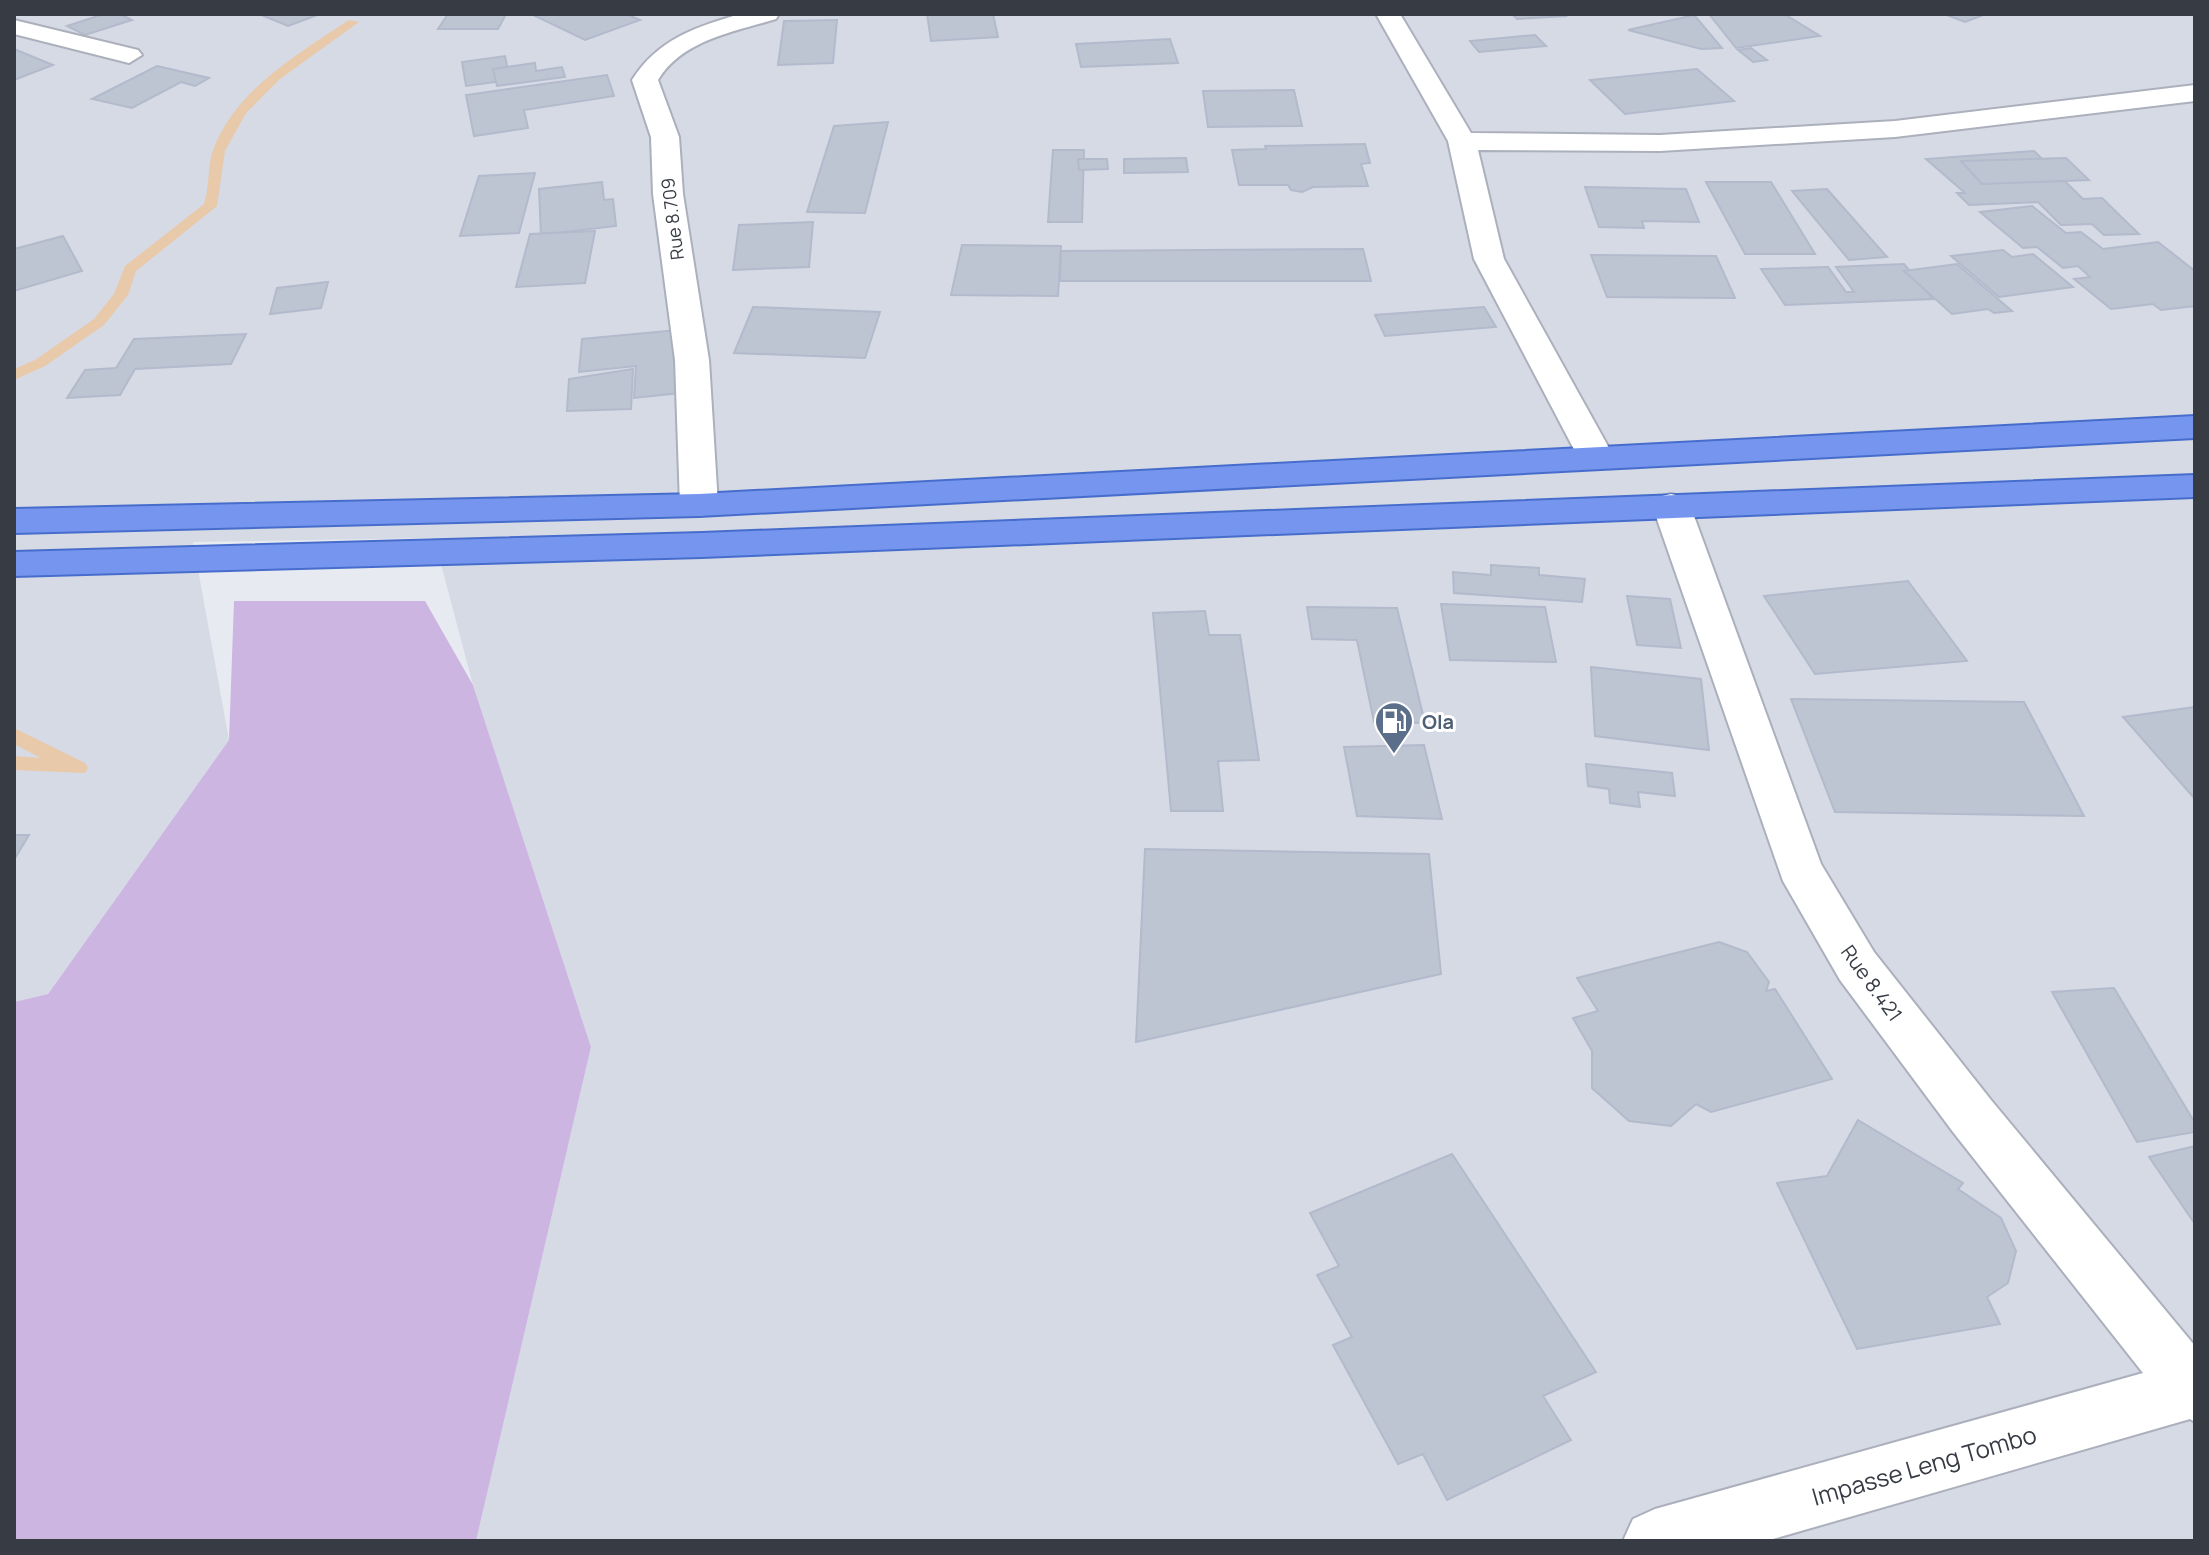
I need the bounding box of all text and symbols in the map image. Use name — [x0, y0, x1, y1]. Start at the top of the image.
street label: Rue 8.709 — [655, 177, 689, 261]
fuel station icon: Ola — [1373, 700, 1415, 755]
place label: Ola — [1422, 708, 1454, 735]
street label: Rue 8.421 — [1835, 940, 1909, 1026]
street label: Impasse Leng Tombo — [1808, 1417, 2040, 1513]

